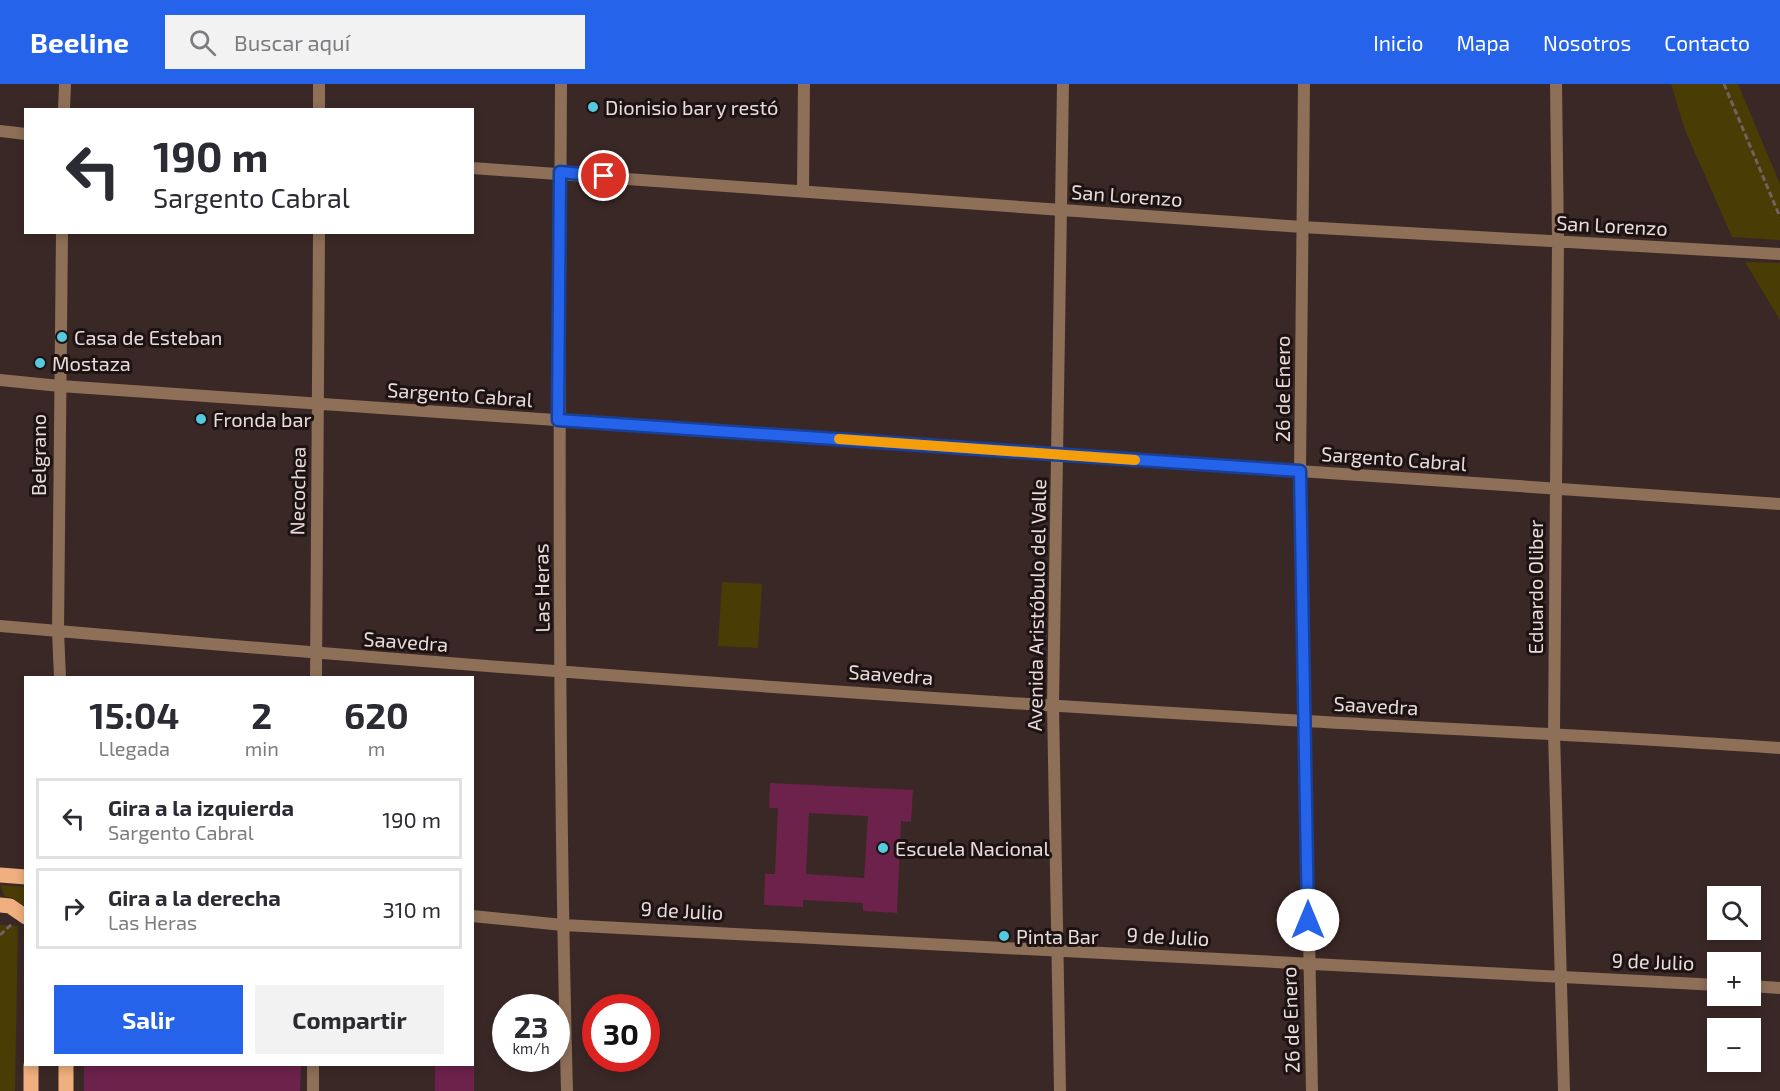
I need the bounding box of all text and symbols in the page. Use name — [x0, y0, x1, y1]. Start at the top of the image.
search box — [165, 15, 585, 69]
text: Beeline — [30, 25, 129, 59]
icon: search — [186, 26, 219, 59]
text: Buscar aquí — [234, 29, 350, 55]
text: Inicio — [1373, 30, 1423, 55]
text: Mapa — [1456, 30, 1510, 55]
text: Nosotros — [1543, 30, 1631, 55]
text: Contacto — [1664, 30, 1750, 55]
place label: Dionisio bar y restó — [605, 95, 778, 119]
marker: Dionisio bar y restó — [586, 100, 600, 114]
text: 190 m — [153, 130, 269, 180]
icon: left — [54, 132, 132, 210]
pin — [578, 150, 629, 201]
icon: arrive — [587, 159, 620, 192]
street label: San Lorenzo — [1071, 179, 1183, 211]
text: Sargento Cabral — [153, 181, 350, 213]
street label: San Lorenzo — [1556, 210, 1668, 240]
place label: Casa de Esteban — [74, 325, 222, 349]
marker: Casa de Esteban — [55, 330, 69, 344]
street label: 26 de Enero — [1270, 336, 1294, 442]
place label: Mostaza — [52, 351, 131, 375]
marker: Mostaza — [33, 356, 47, 370]
street label: Sargento Cabral — [386, 377, 534, 411]
place label: Fronda bar — [213, 407, 311, 431]
marker: Fronda bar — [194, 412, 208, 426]
street label: Belgrano — [26, 414, 50, 496]
street label: Sargento Cabral — [1320, 441, 1468, 475]
street label: Necochea — [284, 446, 310, 536]
street label: Avenida Aristóbulo del Valle — [1022, 479, 1050, 731]
street label: Eduardo Oliber — [1523, 520, 1547, 654]
street label: Las Heras — [528, 543, 554, 633]
street label: Saavedra — [363, 626, 449, 656]
street label: Saavedra — [848, 659, 934, 689]
street label: Saavedra — [1333, 691, 1419, 719]
text: 15:04 — [89, 693, 180, 736]
text: 2 — [251, 693, 272, 736]
text: 620 — [344, 693, 409, 736]
text: Llegada — [99, 736, 170, 760]
text: min — [245, 736, 279, 760]
text: m — [368, 736, 385, 760]
text: Gira a la izquierda — [108, 794, 294, 820]
icon: left — [57, 802, 90, 835]
text: 190 m — [382, 806, 441, 832]
text: Sargento Cabral — [108, 820, 254, 844]
place label: Escuela Nacional — [895, 836, 1049, 860]
marker: Escuela Nacional — [876, 841, 890, 855]
text: Gira a la derecha — [108, 884, 281, 910]
map controls — [1707, 886, 1761, 1072]
button: search — [1707, 886, 1761, 940]
position arrow — [1276, 888, 1340, 952]
icon: right — [57, 892, 90, 925]
text: 310 m — [383, 896, 441, 922]
street label: 9 de Julio — [640, 896, 724, 924]
text: Las Heras — [108, 910, 197, 934]
street label: 9 de Julio — [1126, 922, 1210, 950]
place label: Pinta Bar — [1016, 924, 1099, 948]
marker: Pinta Bar — [997, 929, 1011, 943]
street label: 9 de Julio — [1611, 948, 1695, 974]
button: + — [1707, 952, 1761, 1006]
street label: 26 de Enero — [1276, 966, 1304, 1074]
button: Salir — [54, 985, 243, 1054]
button: Compartir — [255, 985, 444, 1054]
speed limit sign: 30 — [582, 994, 660, 1072]
text: 23 — [514, 1008, 548, 1044]
button: − — [1707, 1018, 1761, 1072]
text: km/h — [512, 1039, 550, 1057]

